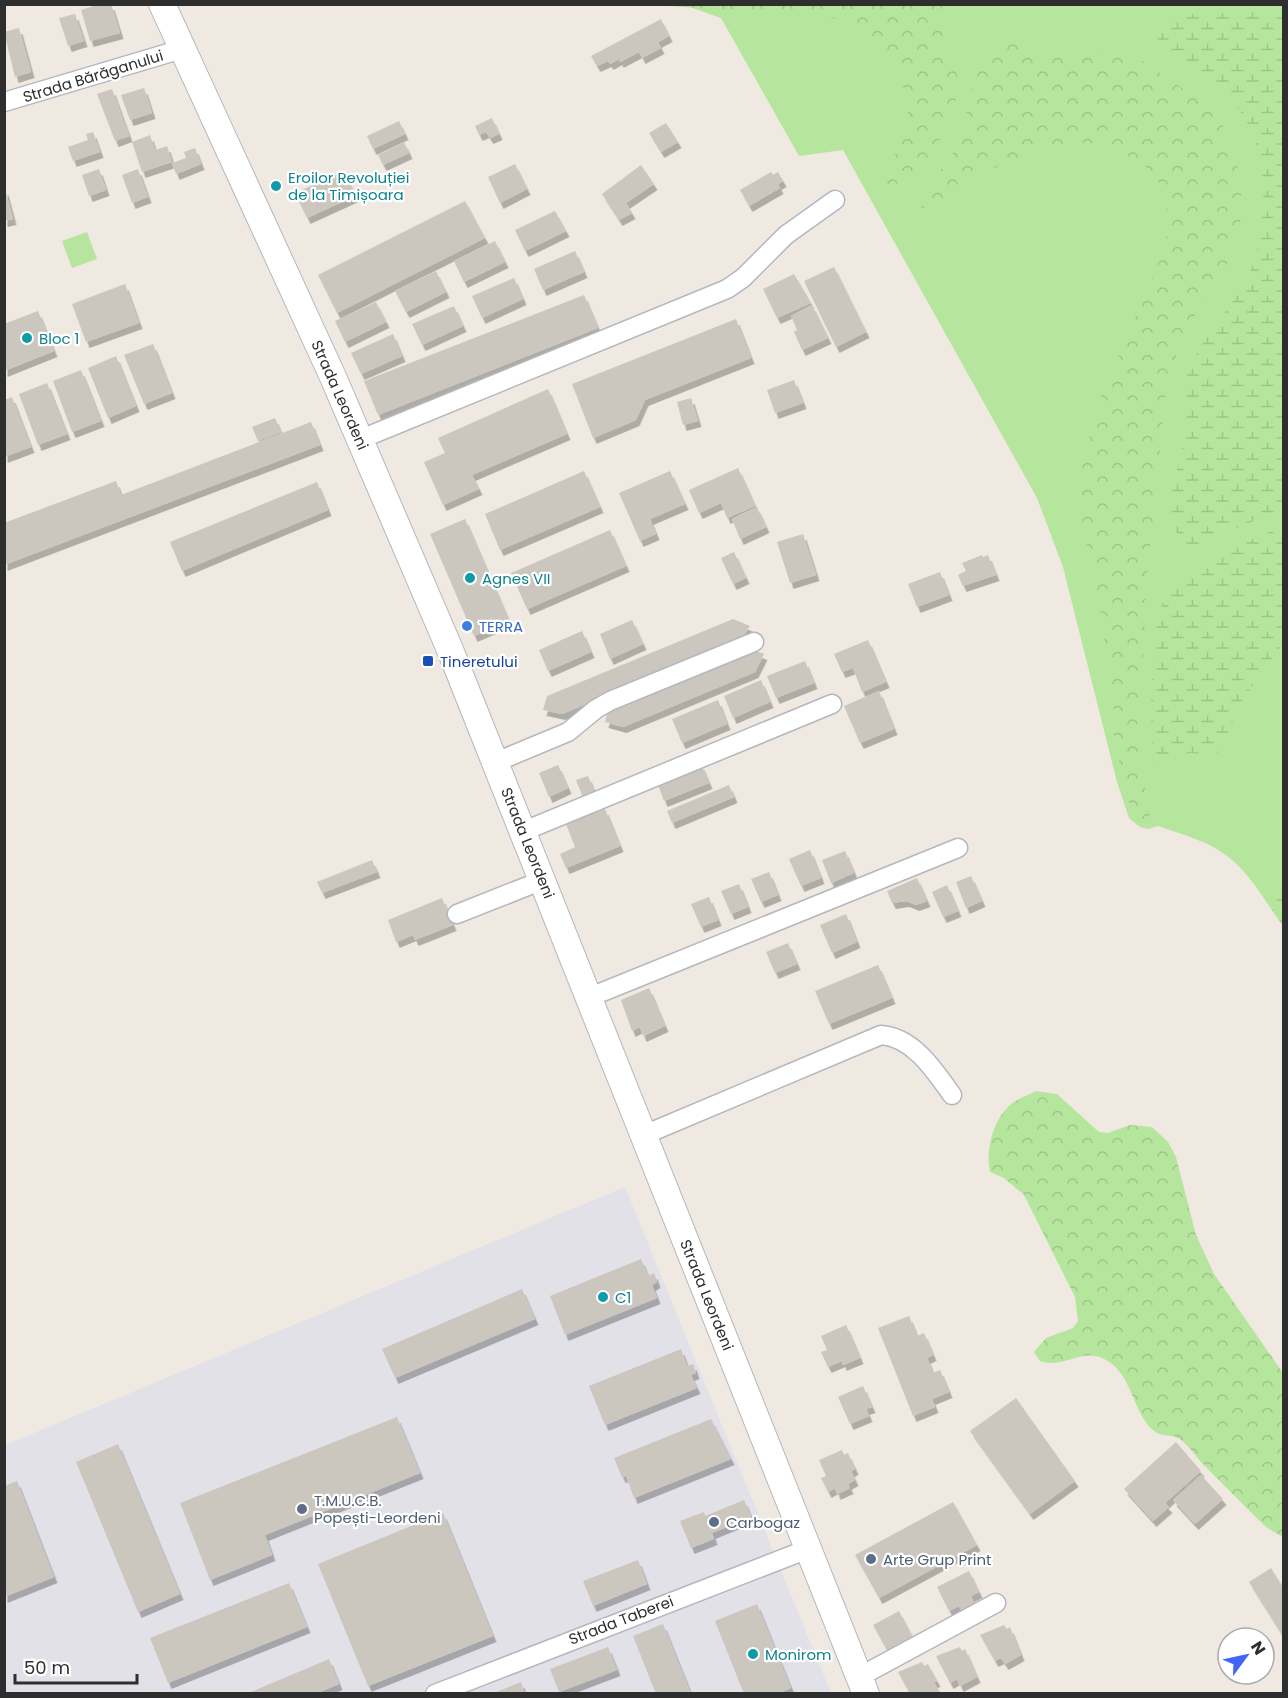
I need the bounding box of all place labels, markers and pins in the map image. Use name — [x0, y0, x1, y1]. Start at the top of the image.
place label: Eroilor Revoluției de la Timișoara — [288, 167, 409, 205]
marker: Eroilor Revoluției de la Timișoara — [269, 179, 283, 193]
place label: Bloc 1 — [39, 328, 79, 349]
marker: Bloc 1 — [20, 331, 34, 345]
place label: Agnes VII — [482, 568, 551, 589]
marker: Agnes VII — [463, 571, 477, 585]
place label: TERRA — [479, 616, 523, 637]
marker: TERRA — [460, 619, 474, 633]
place label: Tineretului — [440, 651, 518, 672]
marker: Tineretului — [421, 654, 435, 668]
place label: C1 — [615, 1287, 631, 1308]
marker: C1 — [596, 1290, 610, 1304]
place label: T.M.U.C.B. Popești-Leordeni — [314, 1490, 441, 1528]
marker: T.M.U.C.B. Popești-Leordeni — [295, 1502, 309, 1516]
place label: Carbogaz — [726, 1512, 800, 1533]
marker: Carbogaz — [707, 1515, 721, 1529]
place label: Arte Grup Print — [883, 1549, 992, 1570]
marker: Arte Grup Print — [864, 1552, 878, 1566]
place label: Monirom — [765, 1644, 831, 1665]
marker: Monirom — [746, 1647, 760, 1661]

